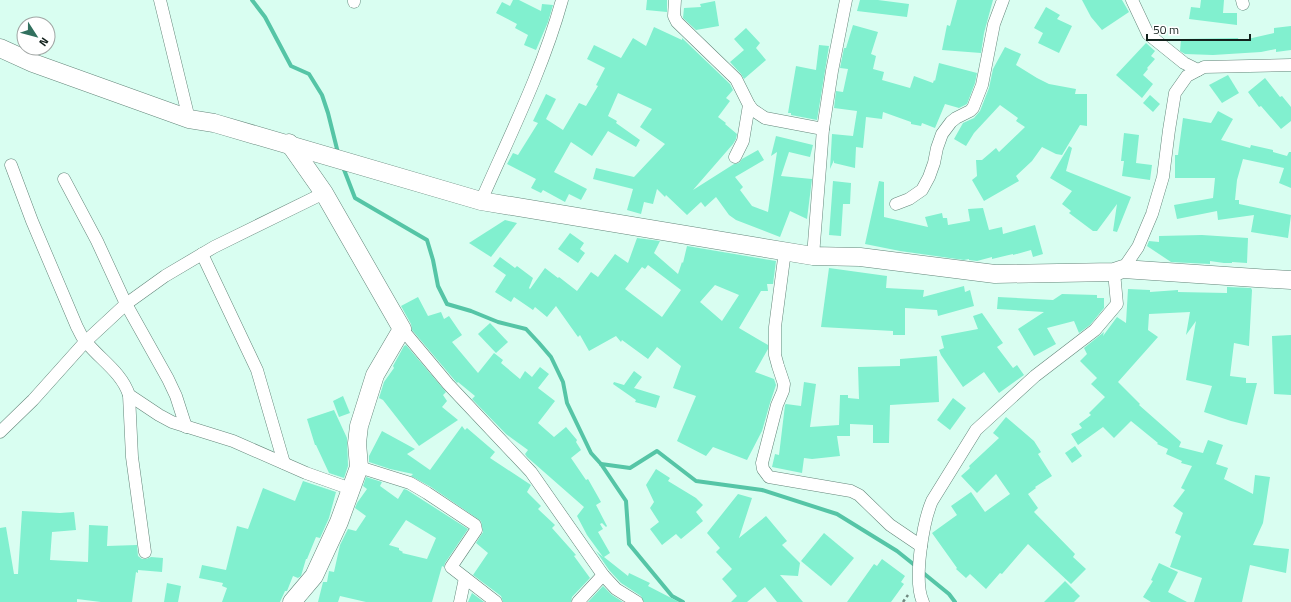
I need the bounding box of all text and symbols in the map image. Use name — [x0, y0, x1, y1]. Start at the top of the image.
north arrow — [16, 16, 56, 56]
scale bar — [1147, 16, 1250, 42]
text: 50 m — [1153, 20, 1179, 39]
text: N — [35, 34, 53, 50]

